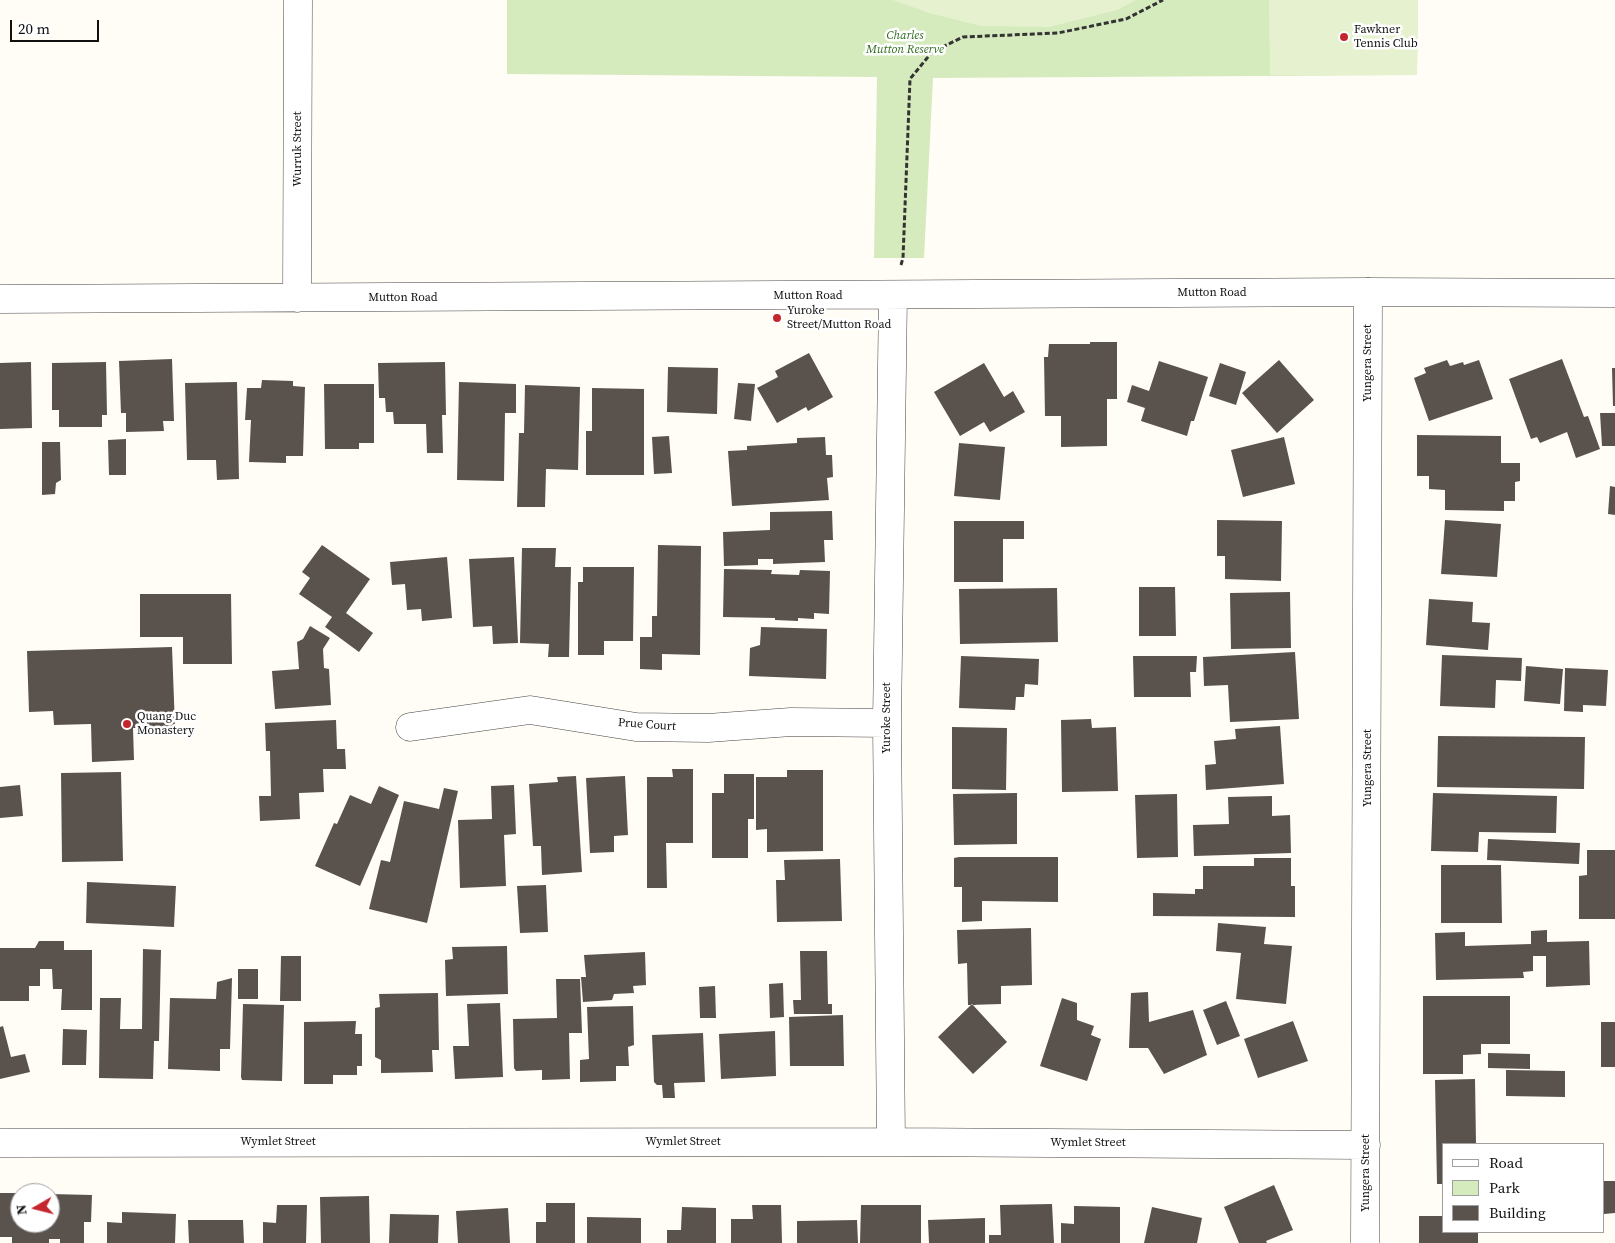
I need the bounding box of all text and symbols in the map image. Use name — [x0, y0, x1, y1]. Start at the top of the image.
scale bar — [12, 10, 101, 42]
text: 20 m — [18, 18, 50, 39]
place label: Fawkner Tennis Club — [1354, 23, 1418, 51]
park label: Charles Mutton Reserve — [866, 29, 944, 57]
marker: Fawkner Tennis Club — [1338, 31, 1350, 43]
street label: Wurruk Street — [291, 111, 305, 187]
street label: Mutton Road — [1177, 286, 1247, 300]
street label: Mutton Road — [773, 289, 843, 303]
street label: Mutton Road — [368, 291, 438, 305]
place label: Yuroke Street/Mutton Road — [787, 304, 891, 332]
marker: Yuroke Street/Mutton Road — [771, 312, 783, 324]
street label: Yungera Street — [1361, 324, 1375, 402]
street label: Yuroke Street — [880, 682, 894, 754]
place label: Quang Duc Monastery — [137, 710, 196, 738]
street label: Prue Court — [618, 716, 676, 734]
marker: Quang Duc Monastery — [121, 718, 133, 730]
street label: Yungera Street — [1361, 729, 1375, 807]
street label: Yungera Street — [1359, 1134, 1373, 1212]
street label: Wymlet Street — [240, 1135, 316, 1149]
street label: Wymlet Street — [645, 1135, 721, 1149]
street label: Wymlet Street — [1050, 1136, 1126, 1150]
legend — [1442, 1143, 1605, 1233]
text: Road — [1489, 1152, 1523, 1173]
text: Park — [1489, 1177, 1520, 1198]
north arrow — [10, 1183, 60, 1233]
text: Building — [1489, 1202, 1546, 1223]
text: N — [11, 1204, 32, 1216]

